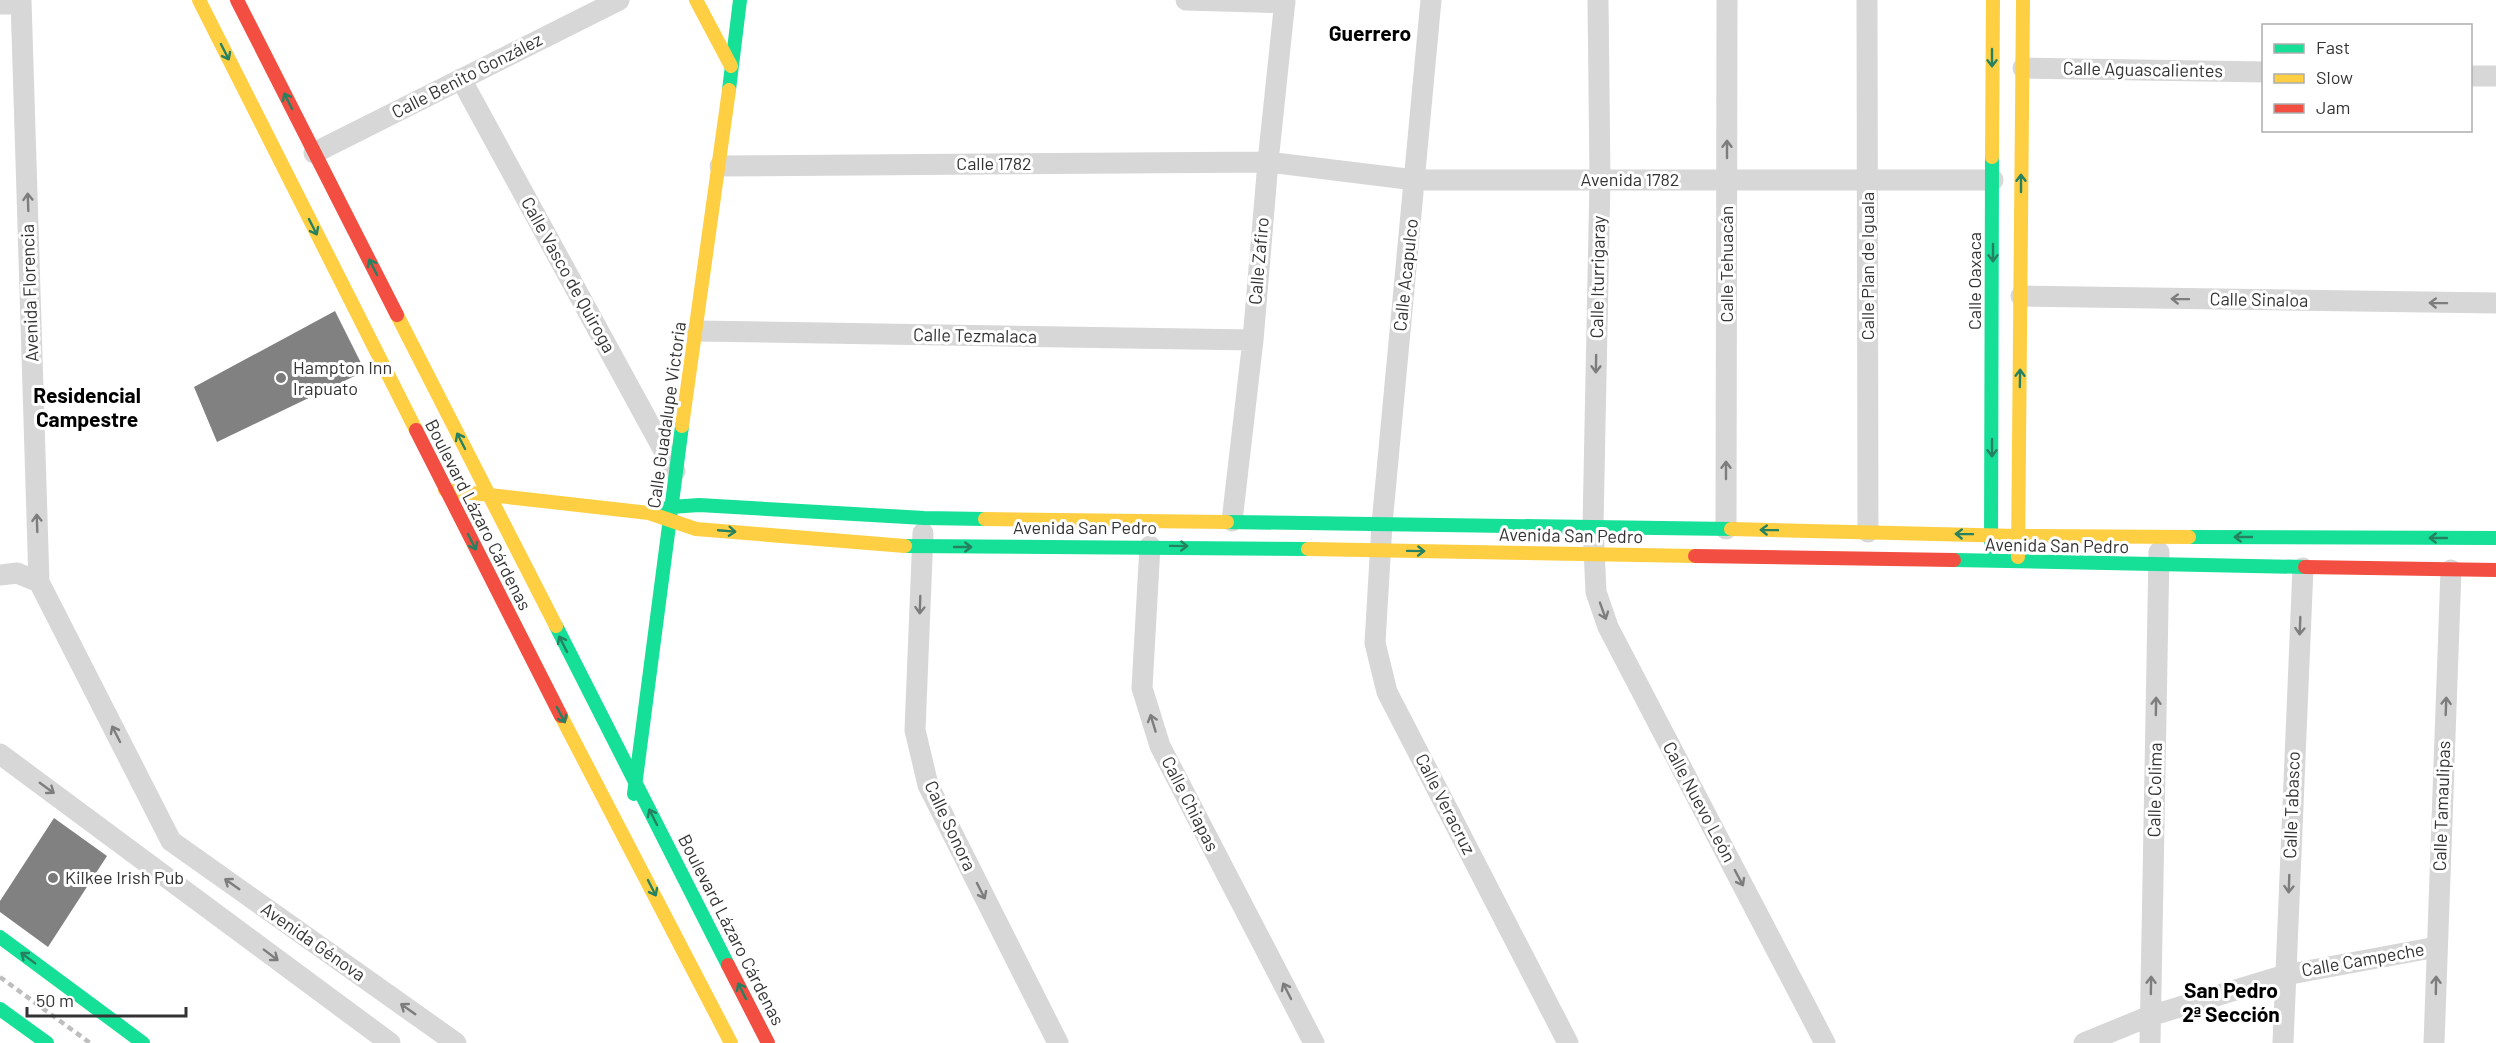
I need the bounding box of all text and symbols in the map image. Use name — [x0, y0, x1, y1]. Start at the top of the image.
district label: Guerrero — [1329, 20, 1411, 45]
legend — [2262, 24, 2472, 132]
street label: Calle Benito González — [388, 28, 545, 123]
text: Fast — [2316, 36, 2350, 58]
one-way arrow — [220, 43, 232, 61]
one-way arrow — [1986, 48, 1998, 68]
street label: Calle Aguascalientes — [2063, 57, 2223, 81]
text: Slow — [2316, 66, 2353, 88]
one-way arrow — [281, 92, 293, 110]
text: Jam — [2316, 96, 2350, 118]
one-way arrow — [1721, 140, 1733, 160]
street label: Calle 1782 — [956, 152, 1032, 174]
street label: Avenida 1782 — [1580, 168, 1680, 190]
one-way arrow — [2015, 174, 2027, 194]
street label: Calle Plan de Iguala — [1856, 192, 1878, 340]
one-way arrow — [22, 193, 33, 213]
street label: Calle Vasco de Quiroga — [517, 193, 621, 356]
street label: Calle Tehuacán — [1715, 206, 1737, 322]
street label: Calle Iturrigaray — [1585, 215, 1609, 339]
street label: Calle Zafiro — [1243, 216, 1273, 306]
one-way arrow — [307, 217, 319, 235]
street label: Calle Acapulco — [1388, 217, 1422, 333]
street label: Avenida Florencia — [16, 224, 42, 362]
street label: Calle Oaxaca — [1963, 232, 1985, 330]
one-way arrow — [1987, 243, 1999, 263]
one-way arrow — [367, 259, 379, 276]
street label: Calle Sinaloa — [2210, 287, 2309, 311]
one-way arrow — [2170, 293, 2190, 304]
one-way arrow — [2428, 297, 2448, 308]
street label: Calle Guadalupe Victoria — [642, 320, 690, 510]
street label: Calle Tezmalaca — [913, 323, 1037, 347]
one-way arrow — [1590, 353, 1602, 373]
place label: Hampton Inn Irapuato — [293, 356, 392, 399]
one-way arrow — [2014, 369, 2026, 389]
marker: Hampton Inn Irapuato — [274, 371, 288, 385]
district label: Residencial Campestre — [33, 382, 141, 431]
street label: Boulevard Lázaro Cárdenas — [421, 415, 537, 614]
one-way arrow — [454, 432, 466, 450]
one-way arrow — [1986, 438, 1997, 458]
one-way arrow — [1720, 461, 1732, 481]
one-way arrow — [31, 514, 43, 534]
street label: Avenida San Pedro — [1013, 516, 1157, 538]
street label: Avenida San Pedro — [1499, 523, 1643, 547]
one-way arrow — [1759, 524, 1779, 536]
one-way arrow — [716, 526, 736, 537]
one-way arrow — [1954, 528, 1974, 540]
one-way arrow — [2233, 531, 2253, 543]
one-way arrow — [2428, 532, 2448, 544]
one-way arrow — [466, 533, 478, 551]
street label: Avenida San Pedro — [1985, 533, 2129, 557]
one-way arrow — [953, 541, 973, 553]
one-way arrow — [1169, 541, 1189, 552]
one-way arrow — [1406, 545, 1426, 557]
one-way arrow — [914, 595, 926, 615]
one-way arrow — [1598, 602, 1609, 620]
one-way arrow — [2295, 616, 2306, 636]
one-way arrow — [557, 636, 568, 654]
one-way arrow — [2151, 696, 2162, 716]
one-way arrow — [2440, 696, 2452, 716]
one-way arrow — [556, 706, 567, 724]
one-way arrow — [1147, 714, 1158, 733]
one-way arrow — [110, 726, 121, 744]
street label: Calle Nuevo León — [1659, 737, 1741, 866]
street label: Calle Tamaulipas — [2428, 740, 2454, 872]
street label: Calle Colima — [2142, 742, 2166, 838]
street label: Calle Veracruz — [1411, 750, 1481, 858]
street label: Calle Tabasco — [2278, 751, 2304, 859]
street label: Calle Chiapas — [1158, 752, 1224, 855]
street label: Calle Sonora — [920, 777, 981, 874]
one-way arrow — [39, 782, 55, 794]
one-way arrow — [647, 809, 658, 827]
street label: Boulevard Lázaro Cárdenas — [674, 830, 790, 1029]
place label: Kilkee Irish Pub — [65, 866, 184, 888]
one-way arrow — [1734, 869, 1746, 887]
marker: Kilkee Irish Pub — [46, 871, 60, 885]
one-way arrow — [2283, 874, 2295, 894]
one-way arrow — [224, 878, 240, 891]
one-way arrow — [647, 878, 658, 896]
one-way arrow — [976, 882, 988, 900]
street label: Avenida Génova — [257, 897, 370, 985]
street label: Calle Campeche — [2300, 937, 2426, 981]
one-way arrow — [263, 948, 279, 961]
one-way arrow — [20, 952, 36, 965]
one-way arrow — [2145, 975, 2157, 995]
one-way arrow — [2430, 975, 2442, 995]
district label: San Pedro 2ª Sección — [2182, 977, 2280, 1026]
scale bar — [27, 980, 186, 1018]
one-way arrow — [736, 983, 748, 1000]
one-way arrow — [1281, 983, 1293, 1000]
text: 50 m — [36, 989, 74, 1011]
one-way arrow — [401, 1003, 417, 1015]

